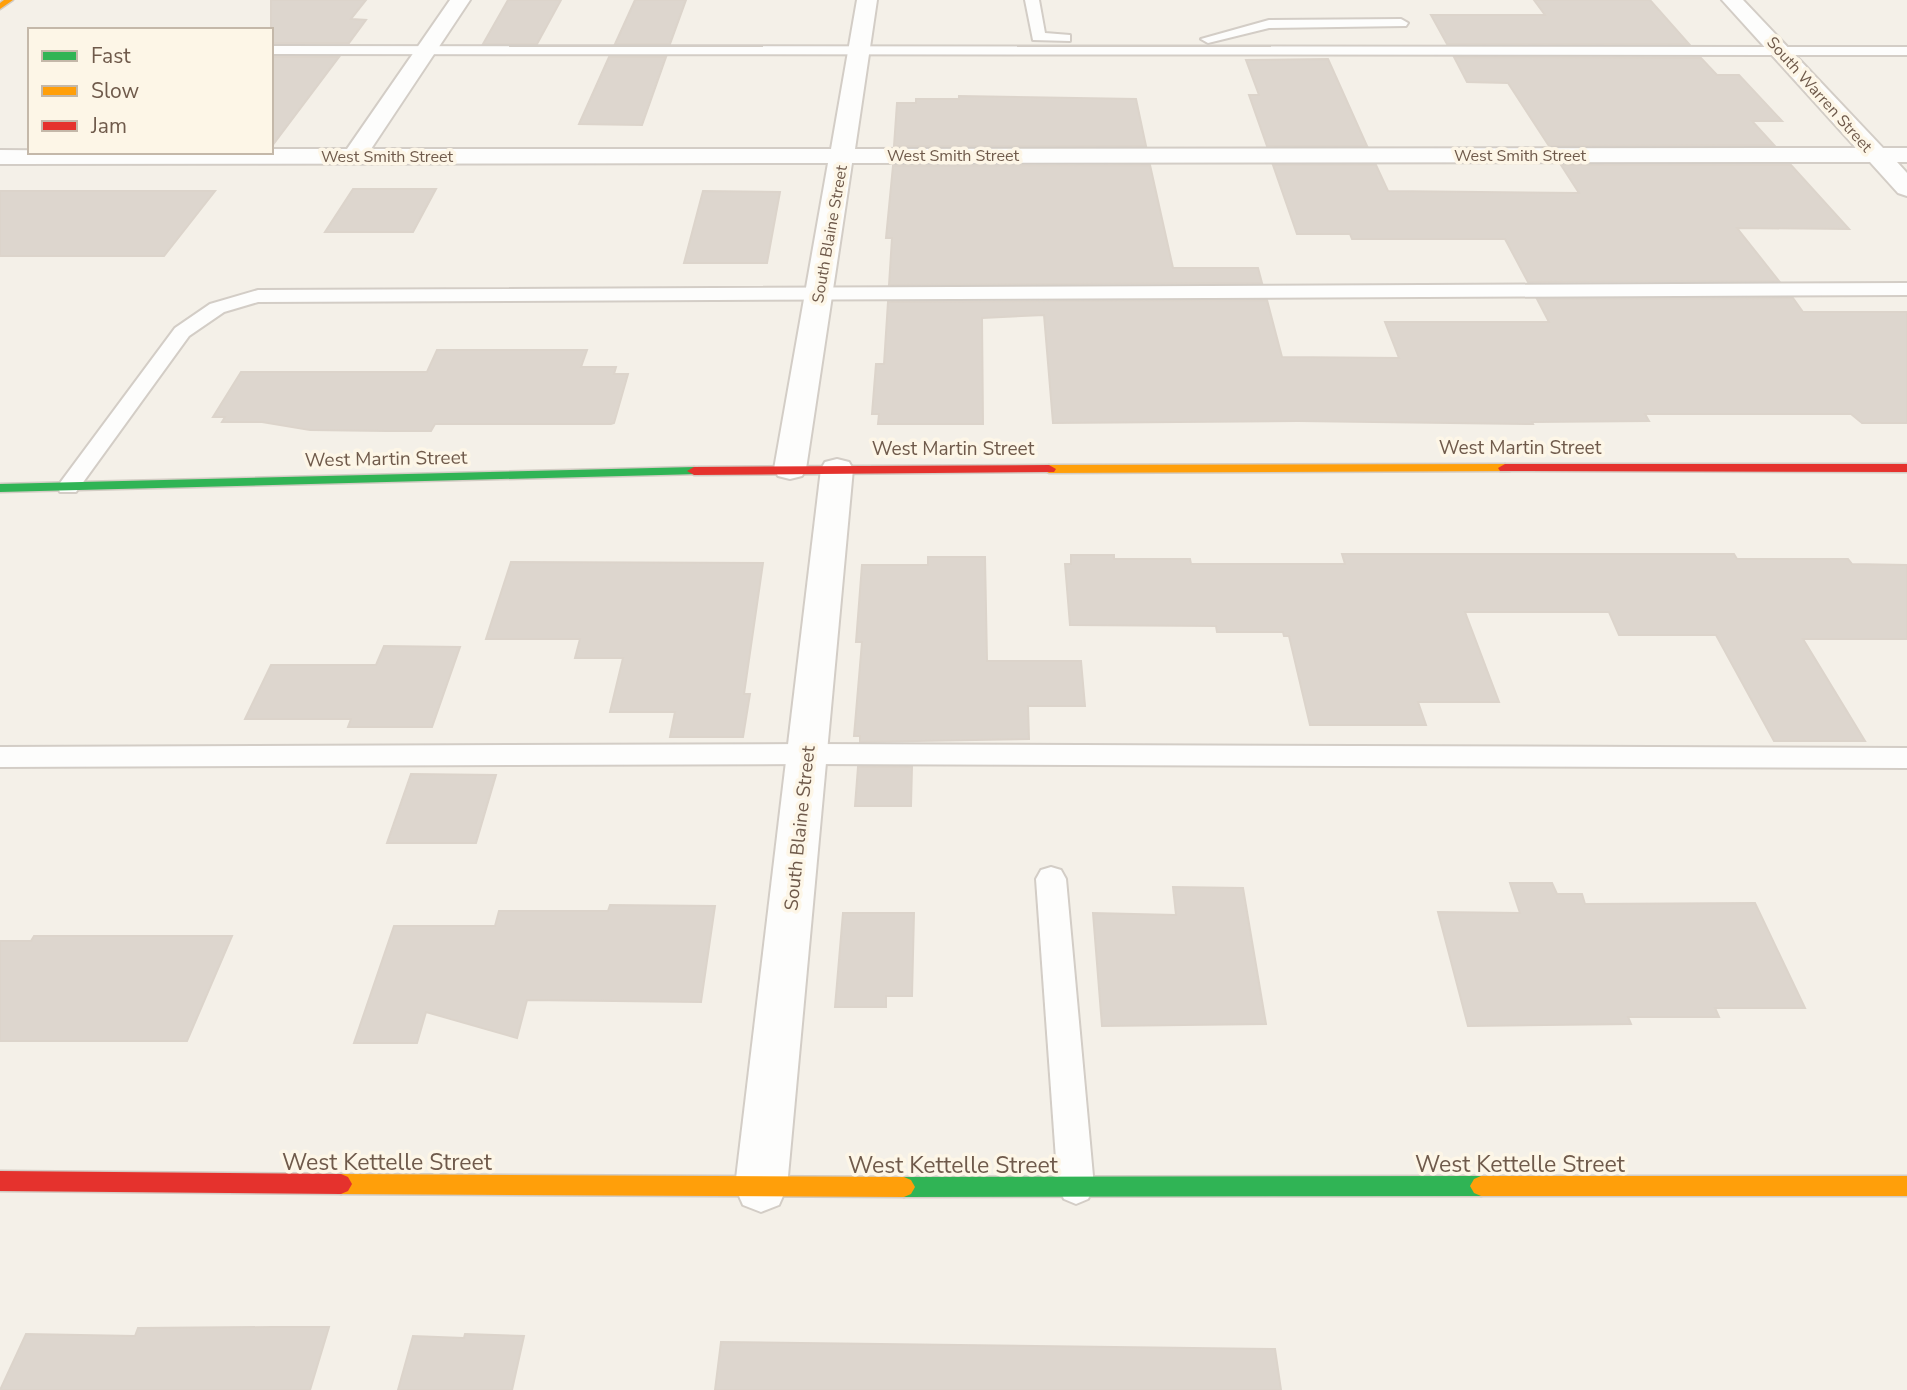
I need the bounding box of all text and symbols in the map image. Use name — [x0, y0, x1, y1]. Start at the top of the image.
legend — [28, 28, 273, 154]
street label: South Warren Street — [1761, 32, 1877, 157]
text: Fast — [91, 42, 131, 70]
text: Slow — [91, 77, 140, 105]
text: Jam — [90, 112, 127, 140]
street label: West Smith Street — [887, 145, 1020, 167]
street label: West Smith Street — [1454, 145, 1587, 167]
street label: West Smith Street — [321, 146, 454, 168]
street label: South Blaine Street — [807, 163, 853, 305]
street label: West Martin Street — [1439, 435, 1602, 461]
street label: West Martin Street — [872, 436, 1035, 462]
street label: West Martin Street — [304, 445, 468, 473]
street label: South Blaine Street — [778, 744, 822, 912]
street label: West Kettelle Street — [282, 1147, 493, 1178]
street label: West Kettelle Street — [1415, 1149, 1626, 1180]
street label: West Kettelle Street — [848, 1150, 1059, 1181]

